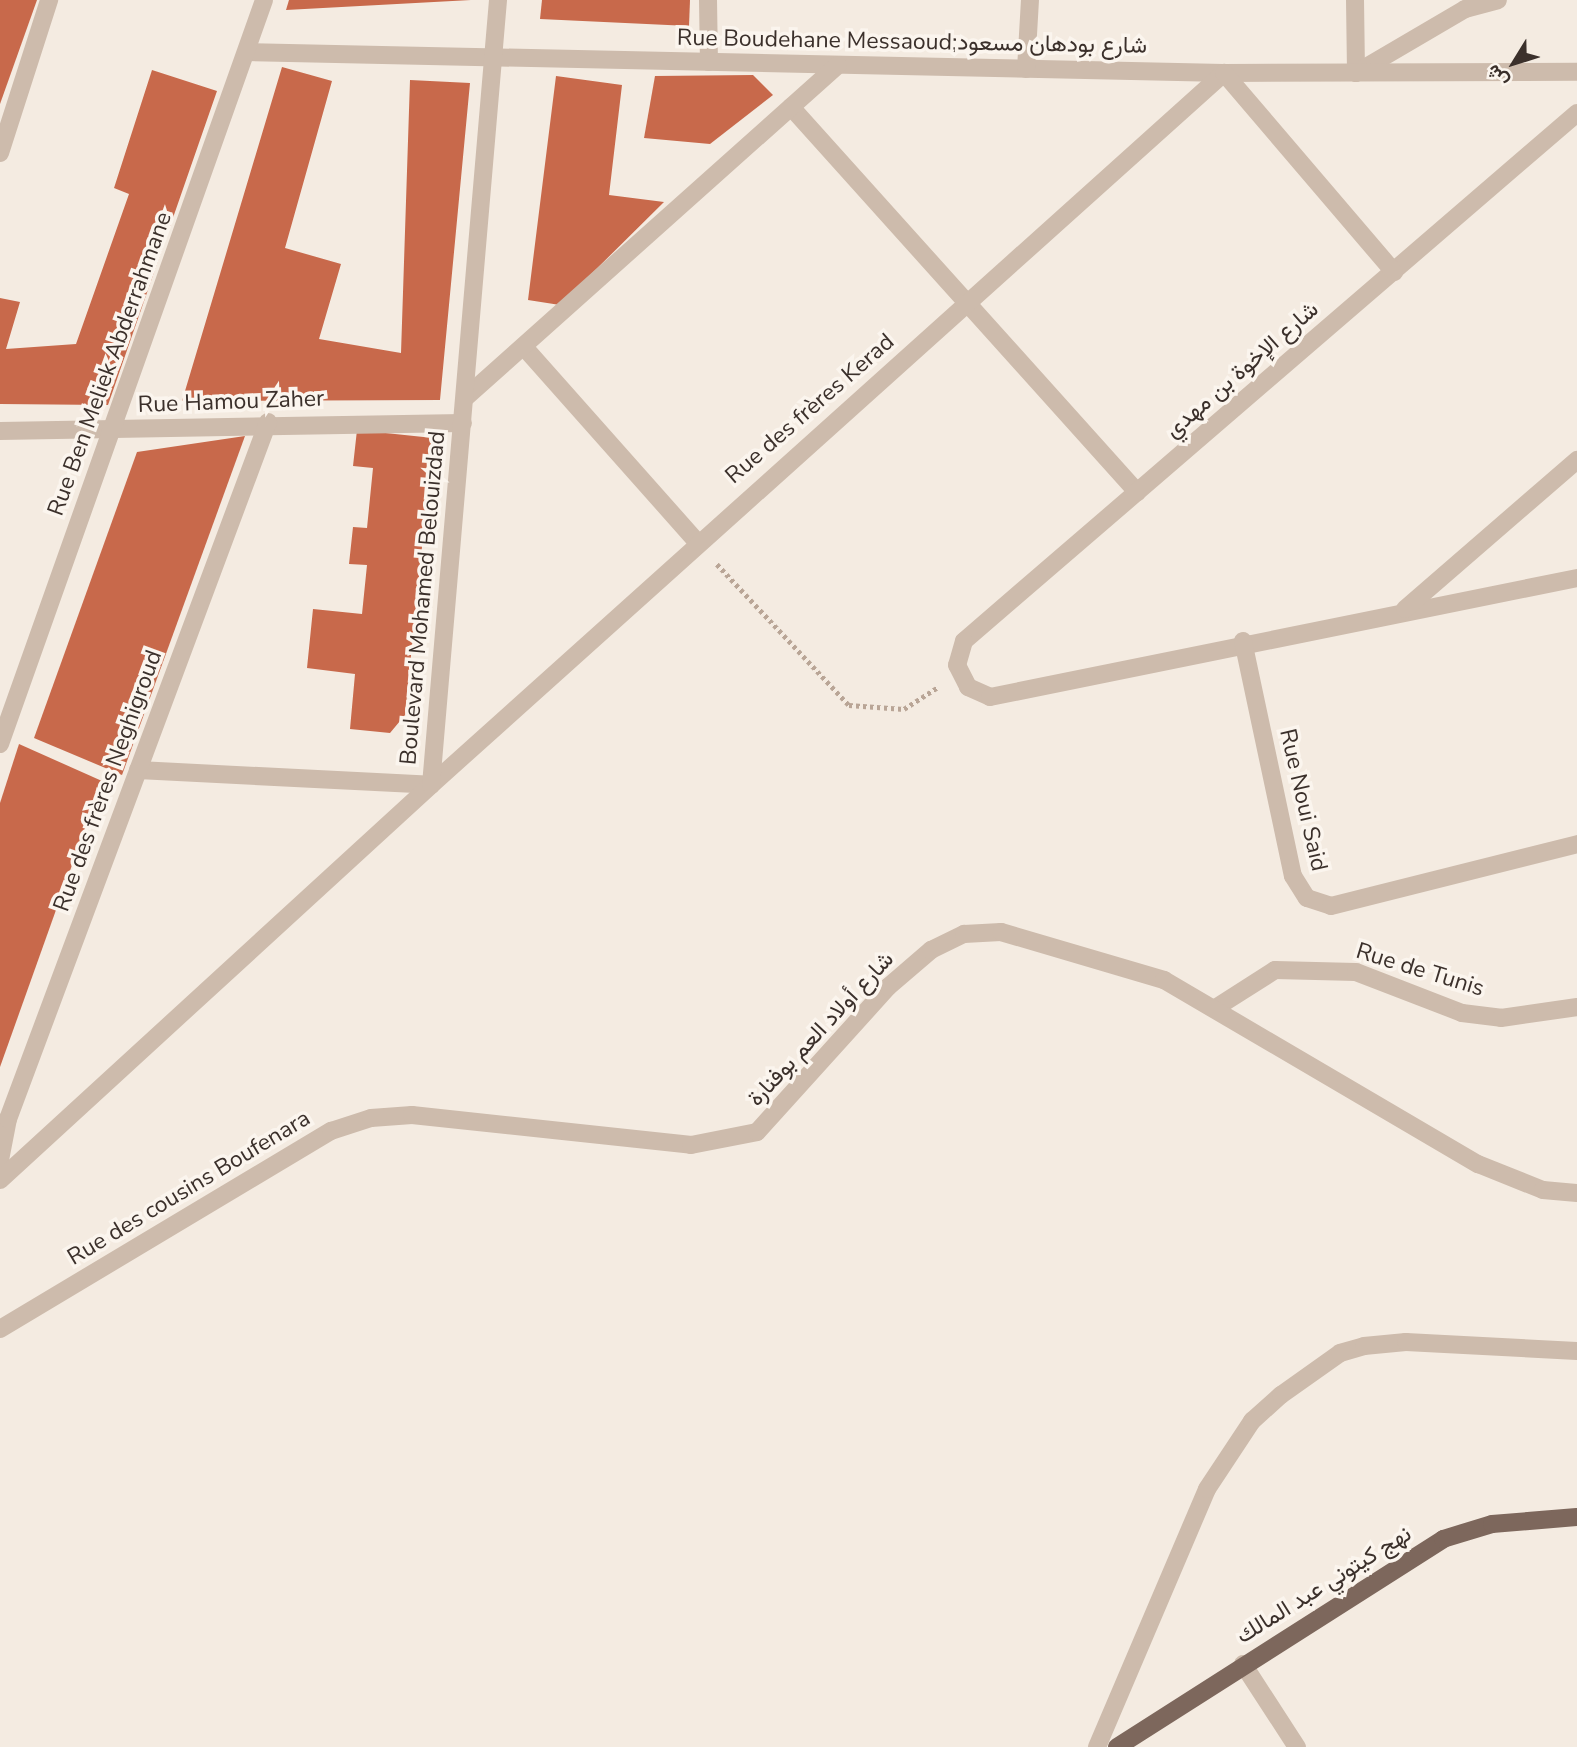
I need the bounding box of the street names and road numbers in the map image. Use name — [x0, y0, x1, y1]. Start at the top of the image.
street label: Rue Boudehane Messaoud;شارع بودهان مسعود — [677, 24, 1147, 60]
street label: Rue Ben Meliek Abderrahmane — [42, 208, 178, 520]
street label: شارع الإخوة بن مهدي — [1160, 296, 1324, 444]
street label: Rue des frères Kerad — [720, 328, 900, 490]
street label: Rue Hamou Zaher — [137, 385, 325, 419]
street label: Boulevard Mohamed Belouizdad — [395, 430, 451, 766]
street label: Rue des frères Neghigroud — [48, 647, 168, 915]
street label: Rue Noui Said — [1273, 726, 1333, 874]
street label: Rue de Tunis — [1353, 937, 1487, 1003]
street label: شارع أولاد العم بوفنارة — [742, 946, 900, 1112]
street label: Rue des cousins Boufenara — [63, 1105, 315, 1271]
street label: نهج كيتوني عبد المالك — [1231, 1520, 1417, 1650]

